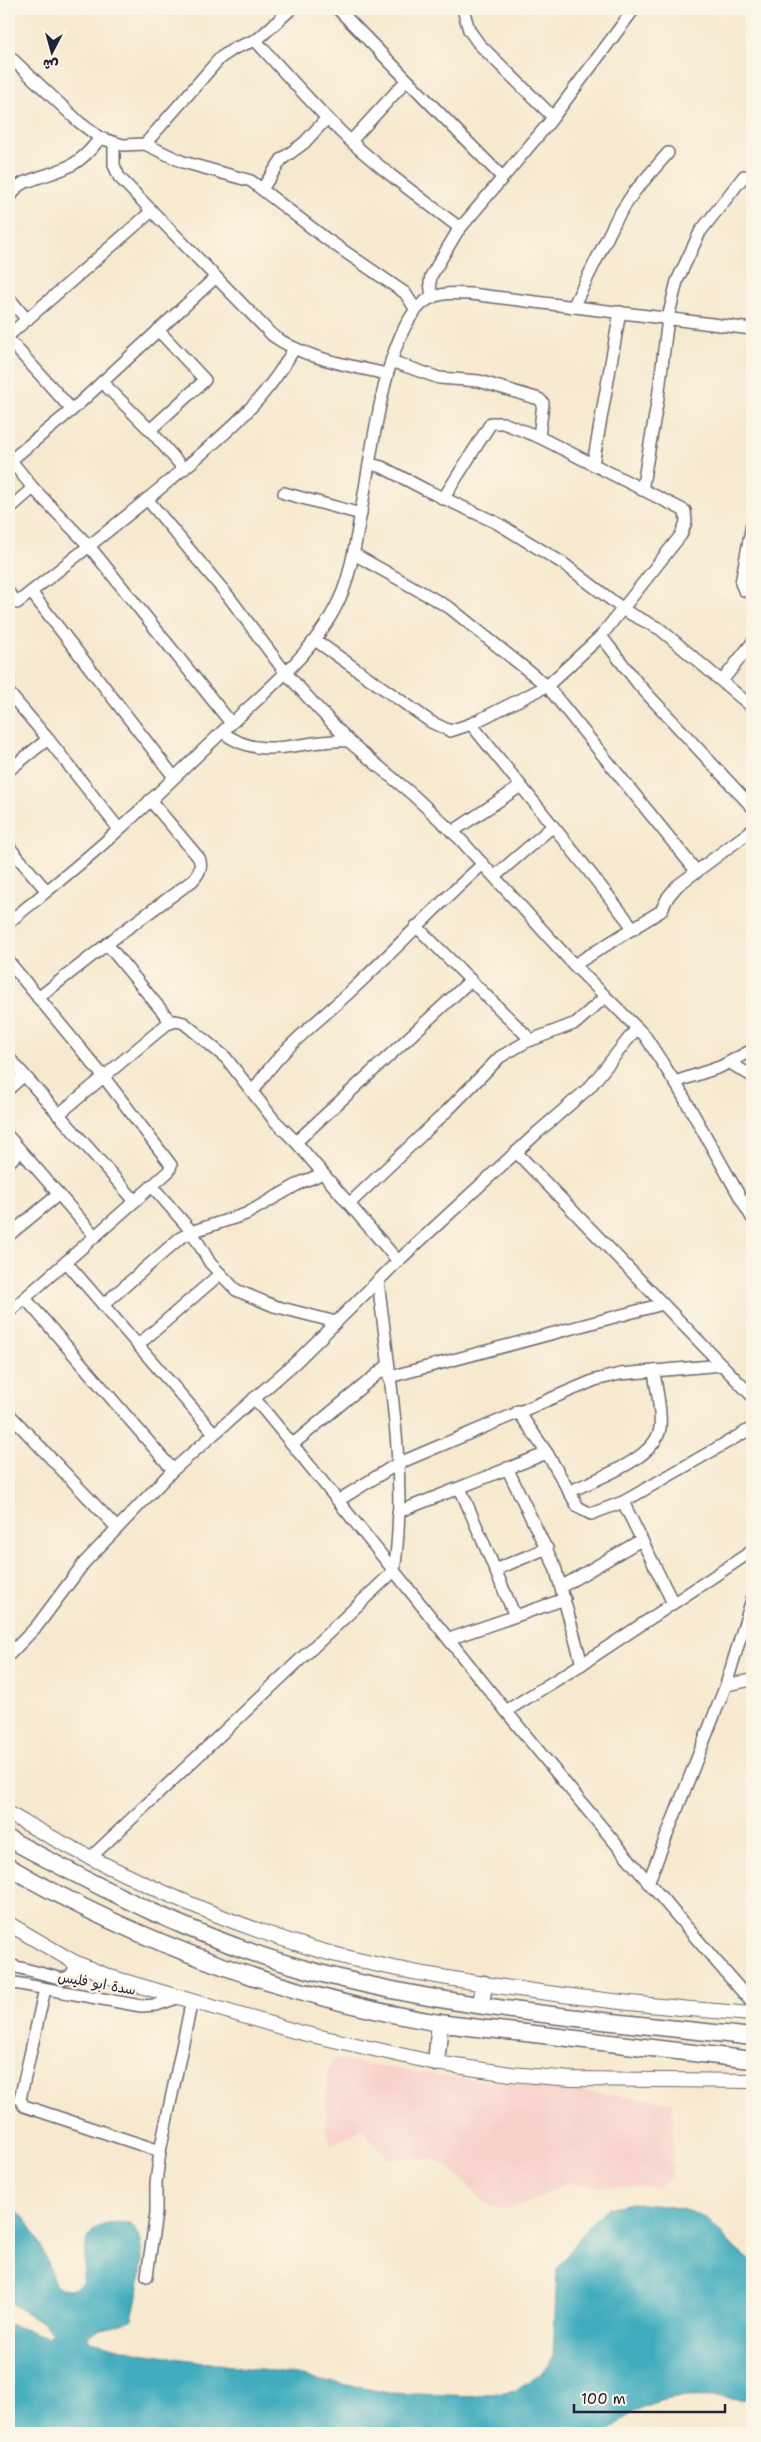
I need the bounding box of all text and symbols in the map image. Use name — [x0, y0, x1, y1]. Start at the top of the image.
north arrow — [28, 28, 78, 78]
text: ش — [42, 55, 59, 75]
street label: سدة ابو فليس — [57, 1967, 137, 1999]
scale bar — [574, 2382, 725, 2414]
text: 100 m — [581, 2389, 626, 2409]

